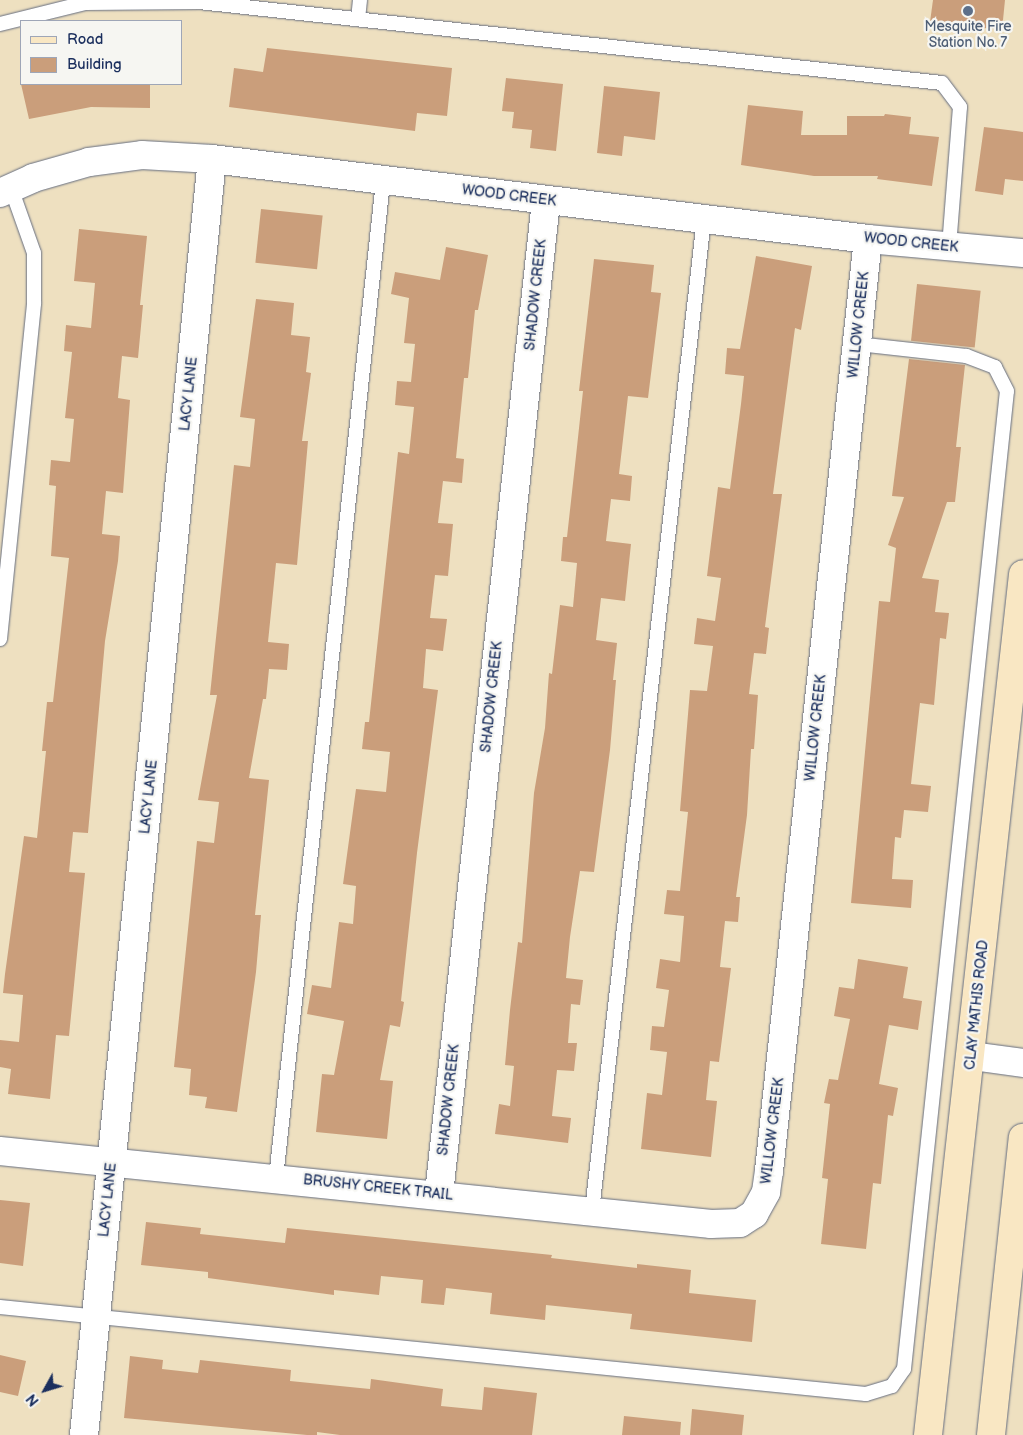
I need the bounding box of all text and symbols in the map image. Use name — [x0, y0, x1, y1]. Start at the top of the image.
marker: Mesquite Fire Station No. 7 — [962, 5, 974, 17]
place label: Mesquite Fire Station No. 7 — [924, 19, 1012, 52]
legend — [20, 20, 182, 85]
text: Road — [67, 30, 103, 49]
text: Building — [67, 55, 122, 74]
street label: WOOD CREEK — [461, 182, 557, 210]
street label: WOOD CREEK — [863, 230, 959, 256]
street label: SHADOW CREEK — [522, 239, 550, 351]
street label: WILLOW CREEK — [845, 271, 873, 379]
street label: LACY LANE — [177, 356, 201, 432]
street label: SHADOW CREEK — [478, 641, 506, 753]
street label: WILLOW CREEK — [802, 674, 830, 782]
street label: LACY LANE — [137, 759, 161, 835]
street label: CLAY MATHIS ROAD — [962, 939, 992, 1071]
street label: SHADOW CREEK — [435, 1044, 463, 1156]
street label: WILLOW CREEK — [758, 1077, 788, 1185]
street label: LACY LANE — [96, 1162, 120, 1238]
street label: BRUSHY CREEK TRAIL — [302, 1172, 454, 1204]
north arrow — [20, 1365, 70, 1415]
text: N — [23, 1390, 43, 1409]

